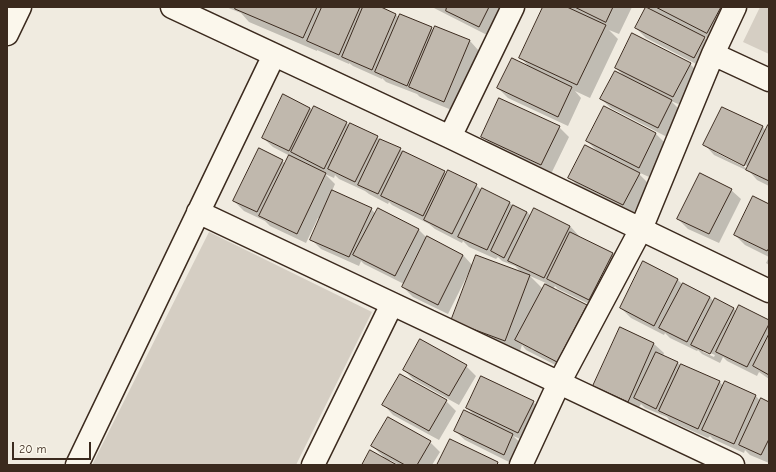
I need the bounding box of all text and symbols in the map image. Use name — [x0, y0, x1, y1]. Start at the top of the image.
scale bar — [14, 434, 93, 460]
text: 20 m — [19, 442, 47, 456]

